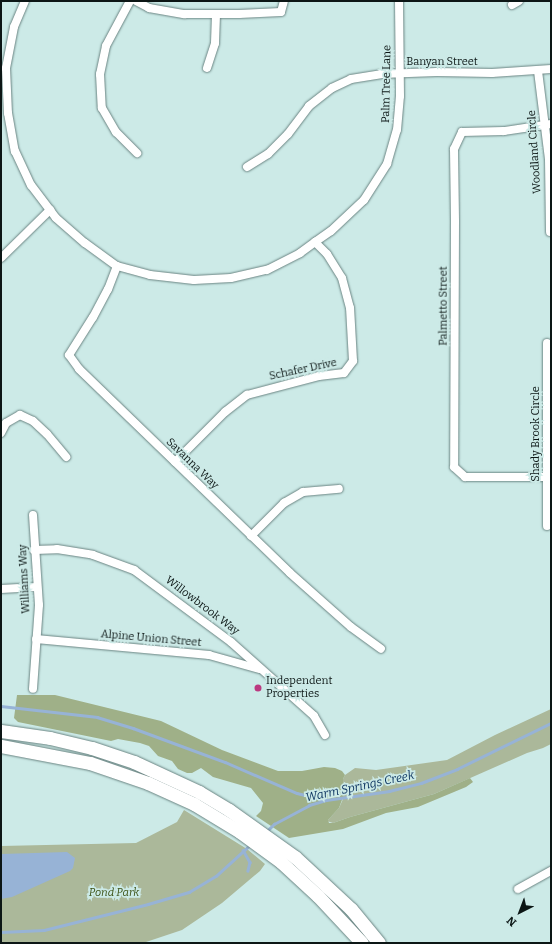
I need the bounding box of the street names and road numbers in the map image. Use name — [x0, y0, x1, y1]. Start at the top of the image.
street label: Palm Tree Lane — [380, 45, 394, 123]
street label: Banyan Street — [406, 55, 478, 69]
street label: Woodland Circle — [525, 110, 545, 194]
street label: Palmetto Street — [437, 266, 451, 346]
street label: Schafer Drive — [268, 356, 338, 384]
street label: Shady Brook Circle — [529, 386, 543, 482]
street label: Savanna Way — [163, 436, 221, 492]
street label: Williams Way — [17, 544, 33, 614]
street label: Willowbrook Way — [162, 574, 242, 638]
street label: Alpine Union Street — [100, 628, 202, 650]

